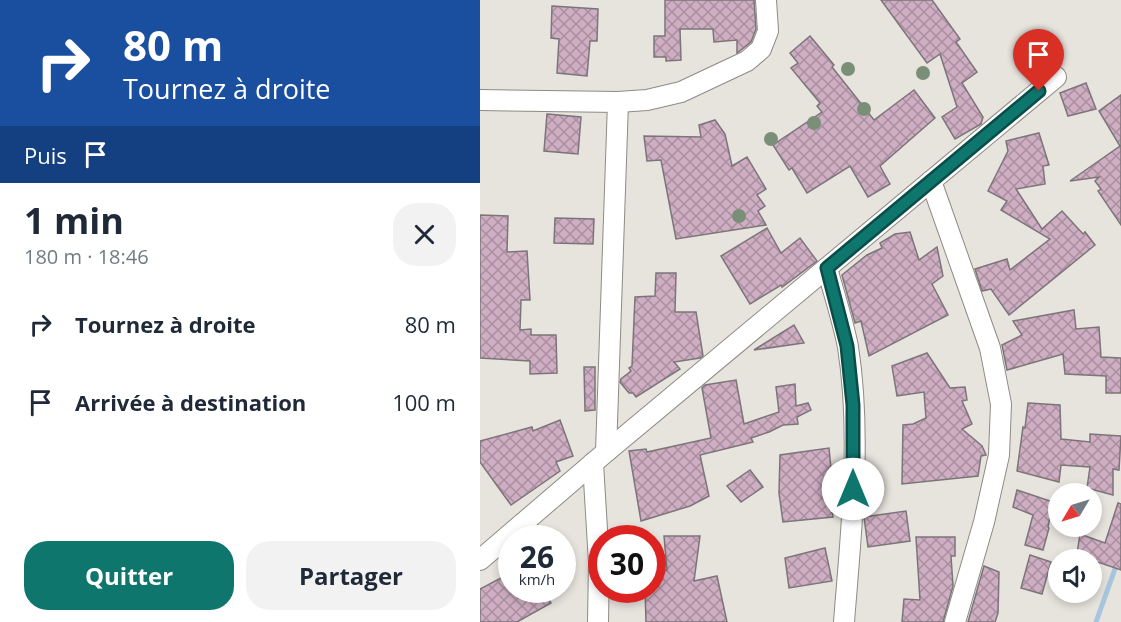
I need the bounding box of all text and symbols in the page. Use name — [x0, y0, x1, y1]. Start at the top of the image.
text: 80 m — [123, 16, 223, 73]
icon: right — [24, 24, 102, 102]
pin — [1013, 29, 1064, 91]
icon: arrive — [1022, 38, 1055, 71]
text: Tournez à droite — [123, 70, 331, 107]
icon: arrive — [79, 138, 112, 171]
text: Puis — [24, 140, 67, 170]
text: 1 min — [24, 196, 124, 245]
button: close — [393, 203, 456, 266]
text: 180 m · 18:46 — [24, 243, 149, 270]
icon: right — [24, 308, 57, 341]
text: Tournez à droite — [75, 309, 256, 339]
text: 80 m — [405, 309, 456, 339]
icon: arrive — [24, 386, 57, 419]
text: Arrivée à destination — [75, 387, 306, 417]
text: 100 m — [392, 387, 456, 417]
position arrow — [821, 457, 885, 521]
north arrow — [1048, 483, 1102, 537]
map controls — [1048, 483, 1102, 603]
speed limit sign: 30 — [588, 525, 666, 603]
text: 26 — [520, 536, 554, 577]
button: Quitter — [24, 541, 234, 610]
button: Partager — [246, 541, 456, 610]
button: sound — [1048, 549, 1102, 603]
text: km/h — [519, 569, 555, 589]

